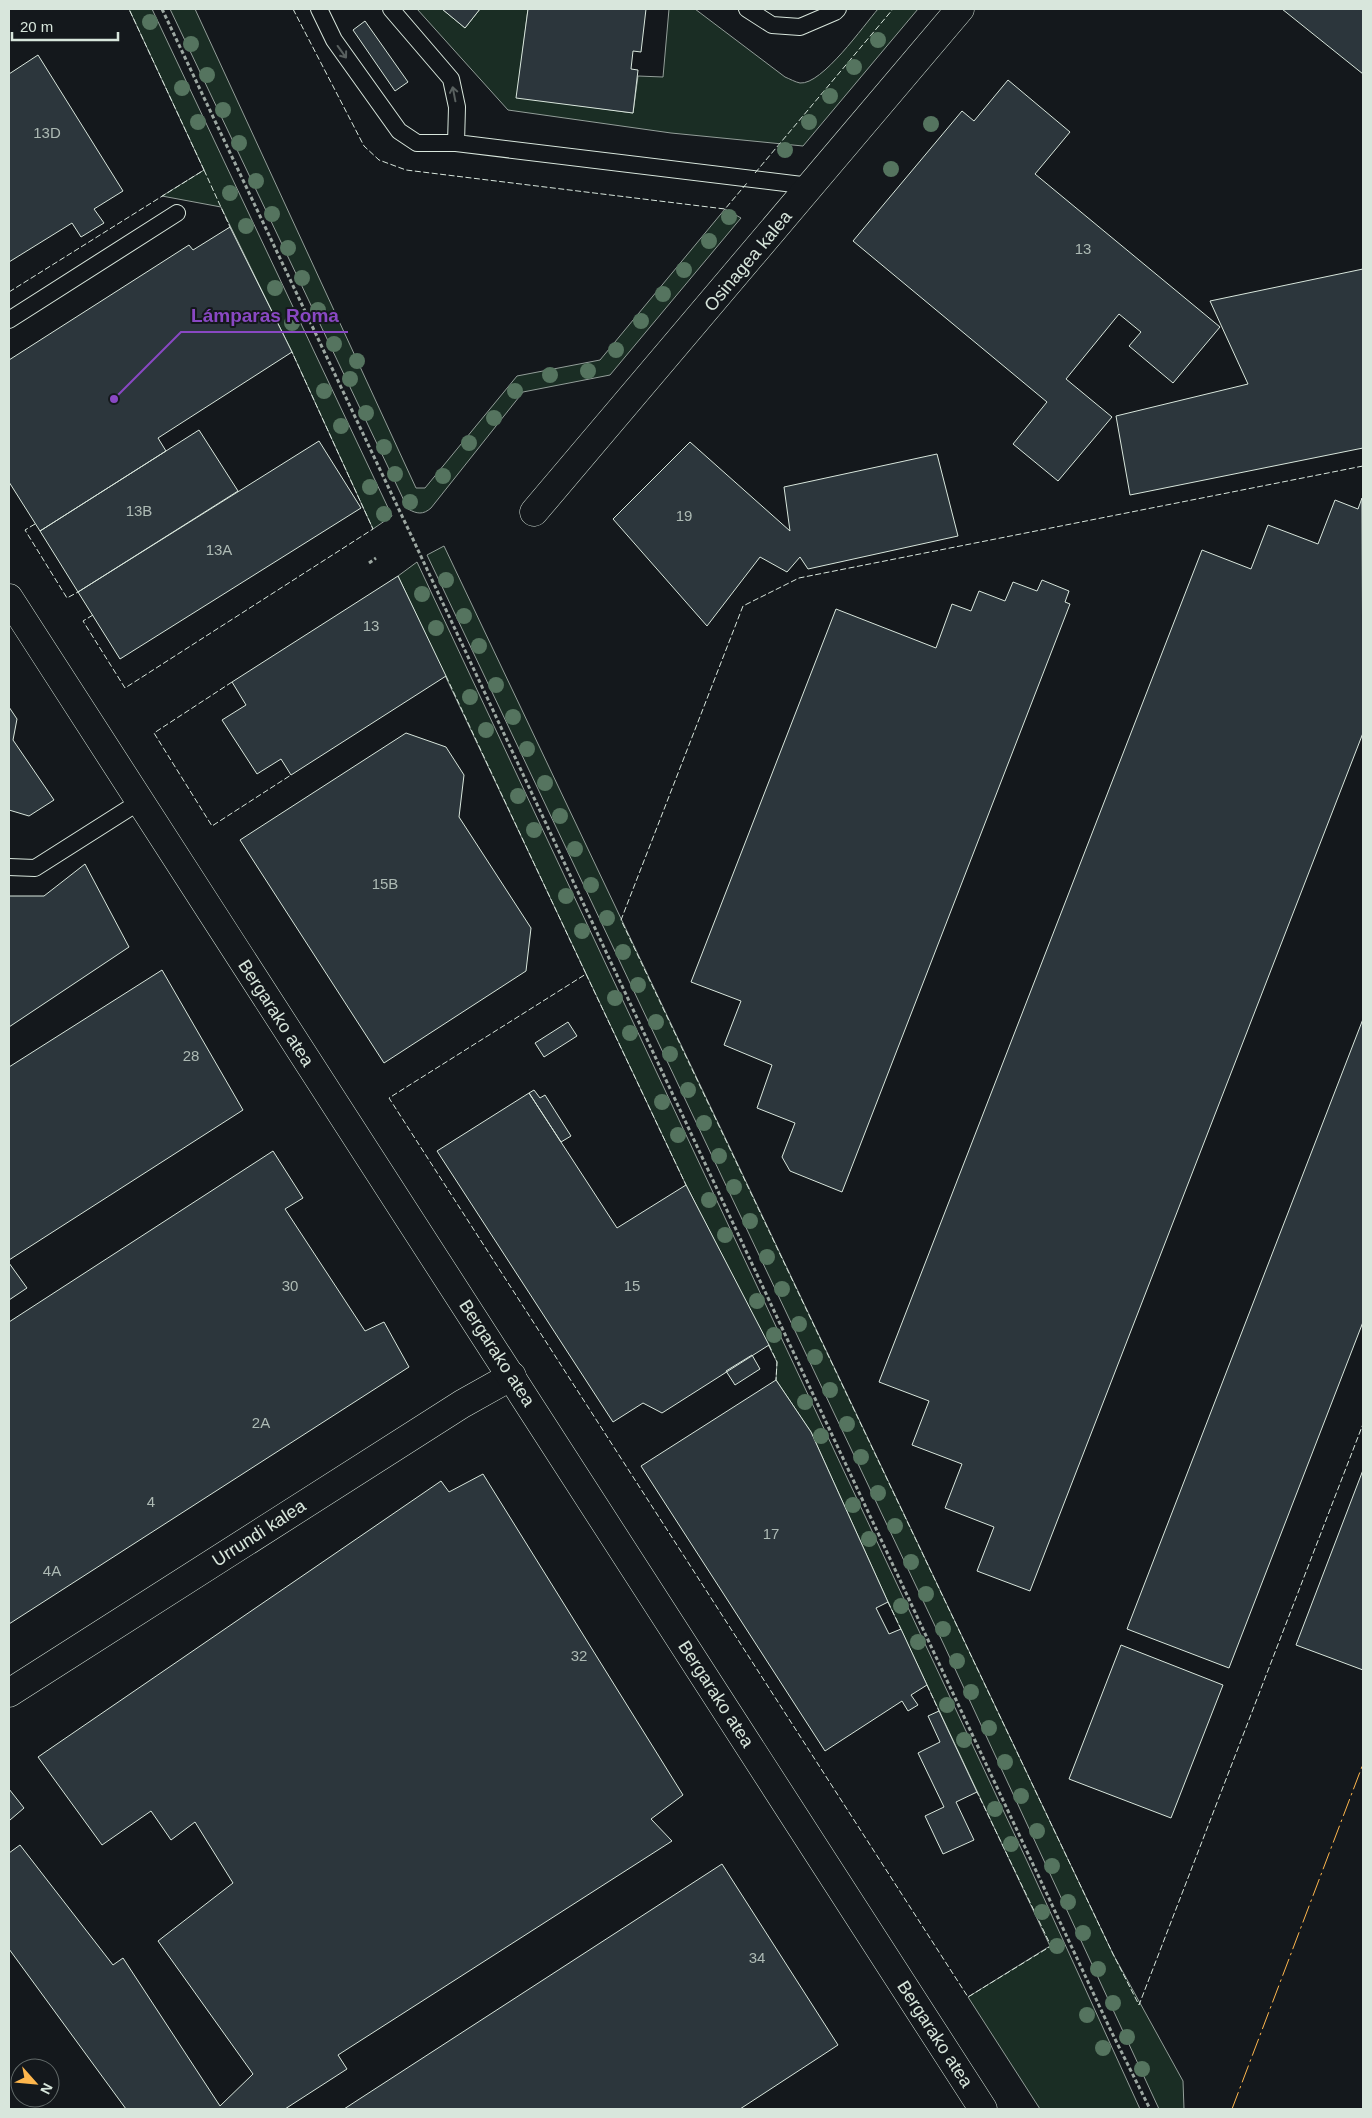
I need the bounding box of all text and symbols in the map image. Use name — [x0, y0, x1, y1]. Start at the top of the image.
scale bar — [12, 10, 119, 42]
text: 20 m — [20, 18, 53, 35]
one-way arrow — [337, 45, 347, 59]
one-way arrow — [449, 87, 459, 103]
house number: 13D — [33, 124, 61, 141]
street label: Osinagea kalea — [700, 206, 796, 315]
house number: 13 — [1075, 240, 1091, 257]
callout: Lámparas Roma — [181, 298, 348, 332]
text: Lámparas Roma — [191, 305, 339, 326]
house number: 13B — [126, 502, 152, 519]
house number: 19 — [676, 507, 692, 524]
house number: 13A — [206, 541, 232, 558]
house number: 13 — [363, 617, 379, 634]
house number: 15B — [372, 875, 398, 892]
street label: Bergarako atea — [234, 956, 318, 1071]
house number: 28 — [183, 1047, 199, 1064]
house number: 30 — [282, 1277, 298, 1294]
house number: 15 — [624, 1277, 640, 1294]
street label: Bergarako atea — [455, 1296, 539, 1411]
house number: 2A — [252, 1414, 270, 1431]
house number: 4 — [147, 1493, 155, 1510]
street label: Urrundi kalea — [209, 1495, 310, 1571]
house number: 17 — [763, 1525, 779, 1542]
house number: 4A — [43, 1562, 61, 1579]
street label: Bergarako atea — [674, 1637, 758, 1752]
house number: 32 — [571, 1647, 587, 1664]
house number: 34 — [749, 1949, 765, 1966]
street label: Bergarako atea — [893, 1977, 977, 2092]
north arrow — [10, 2058, 60, 2108]
text: N — [37, 2081, 56, 2097]

